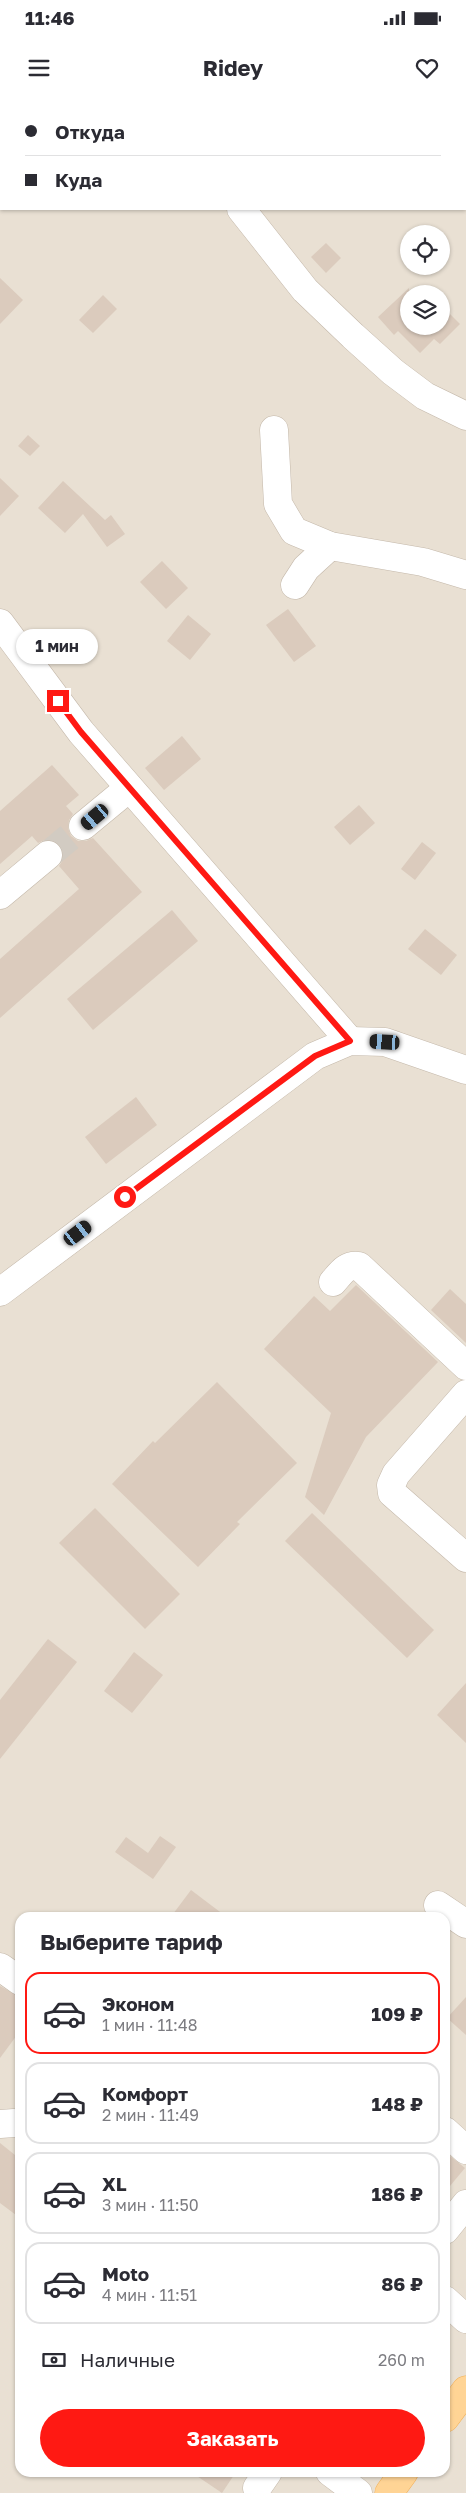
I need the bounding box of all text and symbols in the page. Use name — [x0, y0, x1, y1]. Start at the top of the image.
text: 11:46 — [25, 6, 75, 29]
icon: menu — [25, 54, 53, 82]
text: Ridey — [203, 54, 263, 81]
icon: heart — [413, 54, 441, 82]
text: Откуда — [55, 120, 125, 143]
text: Куда — [55, 168, 102, 191]
map controls — [400, 225, 450, 335]
button: locate — [400, 225, 450, 275]
button: layers — [400, 285, 450, 335]
callout: 1 мин — [17, 628, 99, 664]
text: 1 мин — [35, 636, 79, 656]
route end — [47, 690, 69, 712]
car — [78, 802, 111, 832]
car — [369, 1034, 400, 1050]
route start — [114, 1186, 136, 1208]
car — [61, 1218, 94, 1248]
text: Выберите тариф — [40, 1928, 223, 1955]
icon: car — [42, 1991, 87, 2036]
text: Эконом — [102, 1992, 174, 2015]
text: 109 ₽ — [371, 2002, 423, 2025]
text: 1 мин · 11:48 — [102, 2015, 197, 2035]
icon: car — [42, 2081, 87, 2126]
text: Комфорт — [102, 2082, 188, 2105]
text: 148 ₽ — [372, 2092, 423, 2115]
text: 2 мин · 11:49 — [102, 2105, 199, 2125]
icon: car — [42, 2171, 87, 2216]
text: XL — [102, 2172, 127, 2195]
text: 186 ₽ — [371, 2182, 423, 2205]
text: 3 мин · 11:50 — [102, 2195, 199, 2215]
icon: car — [42, 2261, 87, 2306]
text: Moto — [102, 2262, 149, 2285]
text: 86 ₽ — [381, 2272, 423, 2295]
text: 4 мин · 11:51 — [102, 2285, 197, 2305]
icon: cash — [40, 2346, 68, 2374]
text: Наличные — [80, 2348, 175, 2371]
text: 260 m — [378, 2350, 425, 2370]
button: Заказать — [40, 2409, 425, 2467]

